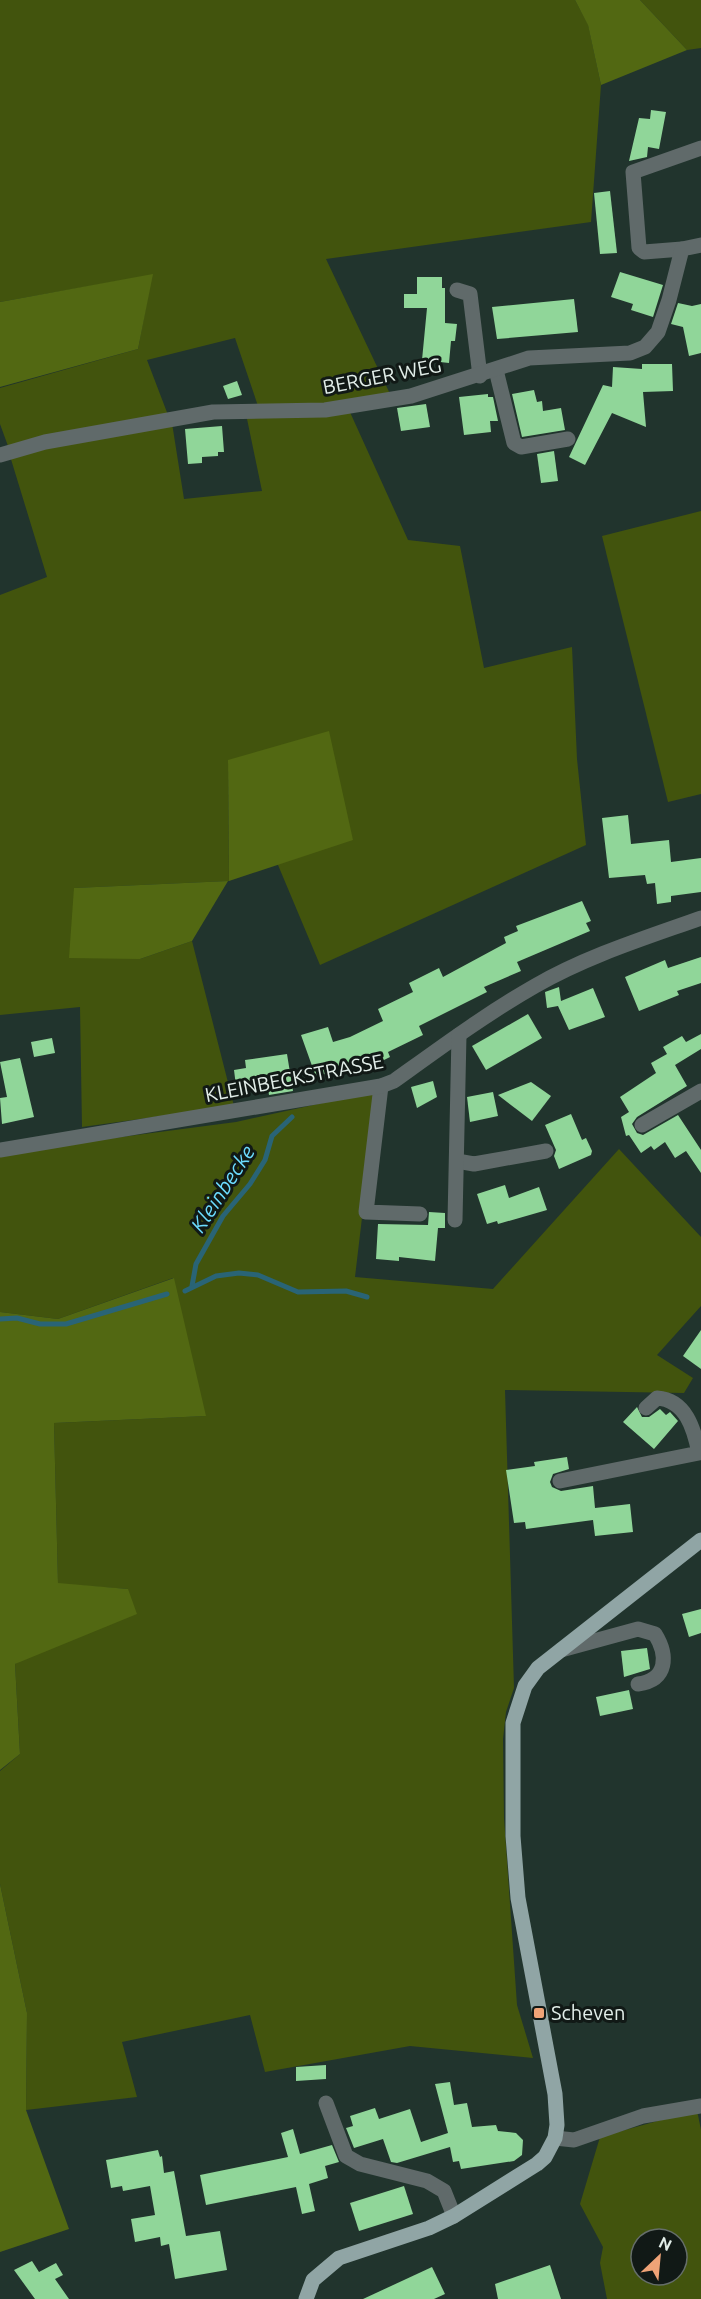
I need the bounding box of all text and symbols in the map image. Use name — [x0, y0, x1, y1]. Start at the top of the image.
street label: BERGER WEG — [321, 353, 443, 398]
street label: KLEINBECKSTRASSE — [203, 1049, 385, 1106]
water label: Kleinbecke — [185, 1140, 259, 1237]
place label: Scheven — [551, 2001, 625, 2024]
marker: Scheven — [532, 2006, 546, 2020]
north arrow — [629, 2227, 689, 2287]
text: N — [656, 2233, 675, 2254]

